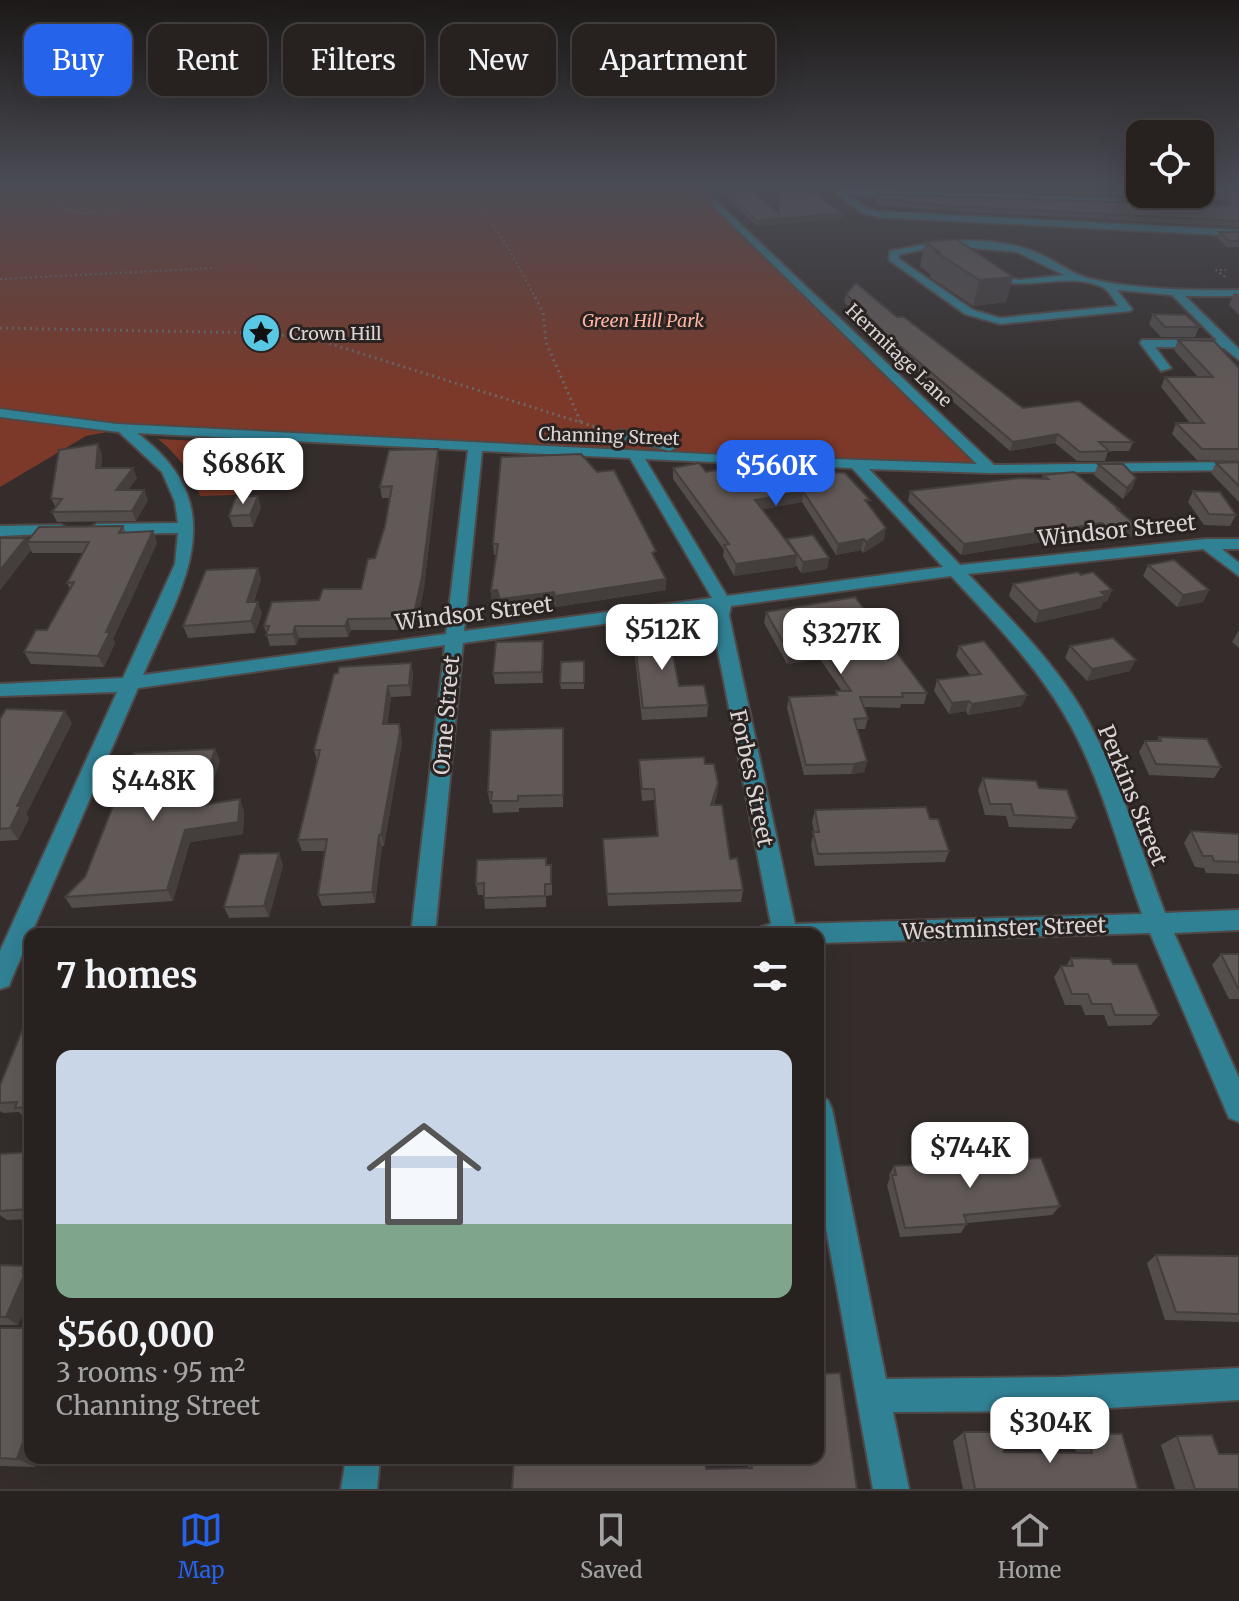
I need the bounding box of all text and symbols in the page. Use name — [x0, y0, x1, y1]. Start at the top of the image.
chip: Buy — [24, 24, 132, 96]
chip: Rent — [148, 24, 267, 96]
chip: Filters — [283, 24, 424, 96]
chip: New — [440, 24, 556, 96]
chip: Apartment — [572, 24, 775, 96]
map controls — [1126, 120, 1214, 208]
button: locate — [1126, 120, 1214, 208]
street label: Hermitage Lane — [841, 298, 957, 412]
park label: Green Hill Park — [582, 309, 704, 332]
place icon: Crown Hill — [240, 312, 282, 354]
place label: Crown Hill — [289, 322, 382, 345]
street label: Channing Street — [538, 422, 680, 450]
pin: $686K — [187, 438, 299, 506]
pin: $560K — [720, 440, 832, 508]
text: $686K — [201, 447, 285, 480]
text: $560K — [735, 449, 817, 482]
street label: Windsor Street — [1036, 508, 1198, 552]
street label: Windsor Street — [393, 589, 555, 637]
pin: $512K — [606, 604, 718, 672]
pin: $327K — [785, 608, 897, 676]
text: $512K — [624, 613, 700, 646]
text: $327K — [801, 617, 881, 650]
street label: Orne Street — [427, 654, 465, 776]
street label: Forbes Street — [724, 707, 780, 849]
street label: Perkins Street — [1092, 721, 1174, 870]
pin: $448K — [97, 755, 209, 823]
text: $448K — [111, 764, 196, 797]
street label: Westminster Street — [900, 910, 1107, 946]
icon: filters — [748, 954, 792, 998]
text: 7 homes — [56, 955, 198, 997]
icon: home — [352, 1102, 496, 1246]
pin: $744K — [914, 1122, 1026, 1190]
text: $744K — [929, 1131, 1011, 1164]
text: $560,000 — [56, 1314, 215, 1356]
text: 3 rooms · 95 m² — [56, 1356, 245, 1389]
text: Channing Street — [56, 1389, 260, 1422]
pin: $304K — [994, 1397, 1106, 1465]
text: $304K — [1008, 1406, 1092, 1439]
tab: Map — [178, 1508, 225, 1584]
tab: Saved — [580, 1508, 642, 1584]
tab: Home — [998, 1508, 1061, 1584]

